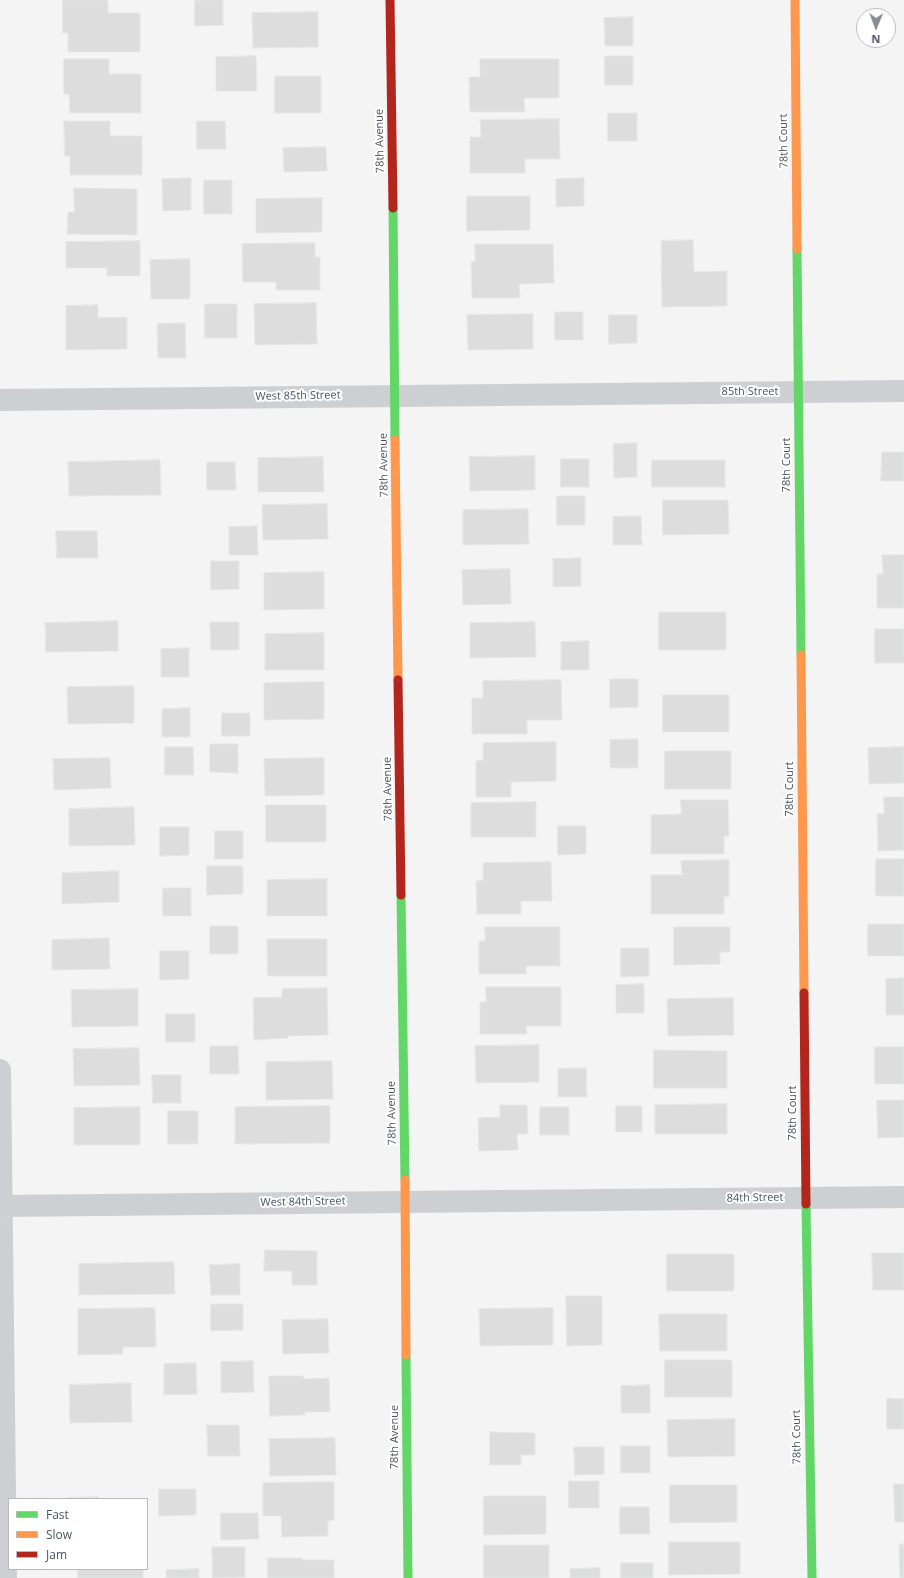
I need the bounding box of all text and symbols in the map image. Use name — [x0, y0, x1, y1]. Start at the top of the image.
north arrow — [856, 8, 896, 48]
text: N — [871, 32, 880, 47]
street label: 78th Avenue — [373, 109, 387, 173]
street label: 78th Court — [777, 113, 791, 169]
street label: 85th Street — [722, 385, 778, 399]
street label: West 85th Street — [255, 389, 341, 403]
street label: 78th Avenue — [377, 433, 391, 497]
street label: 78th Court — [780, 438, 794, 492]
street label: 78th Avenue — [381, 757, 395, 821]
street label: 78th Court — [783, 762, 797, 816]
street label: 78th Avenue — [385, 1081, 399, 1145]
street label: 78th Court — [786, 1086, 800, 1140]
street label: 84th Street — [726, 1191, 784, 1205]
street label: West 84th Street — [260, 1195, 346, 1209]
street label: 78th Avenue — [388, 1405, 402, 1469]
street label: 78th Court — [790, 1409, 804, 1465]
legend — [8, 1498, 148, 1570]
text: Fast — [46, 1506, 69, 1523]
text: Slow — [46, 1526, 72, 1543]
text: Jam — [46, 1546, 67, 1563]

